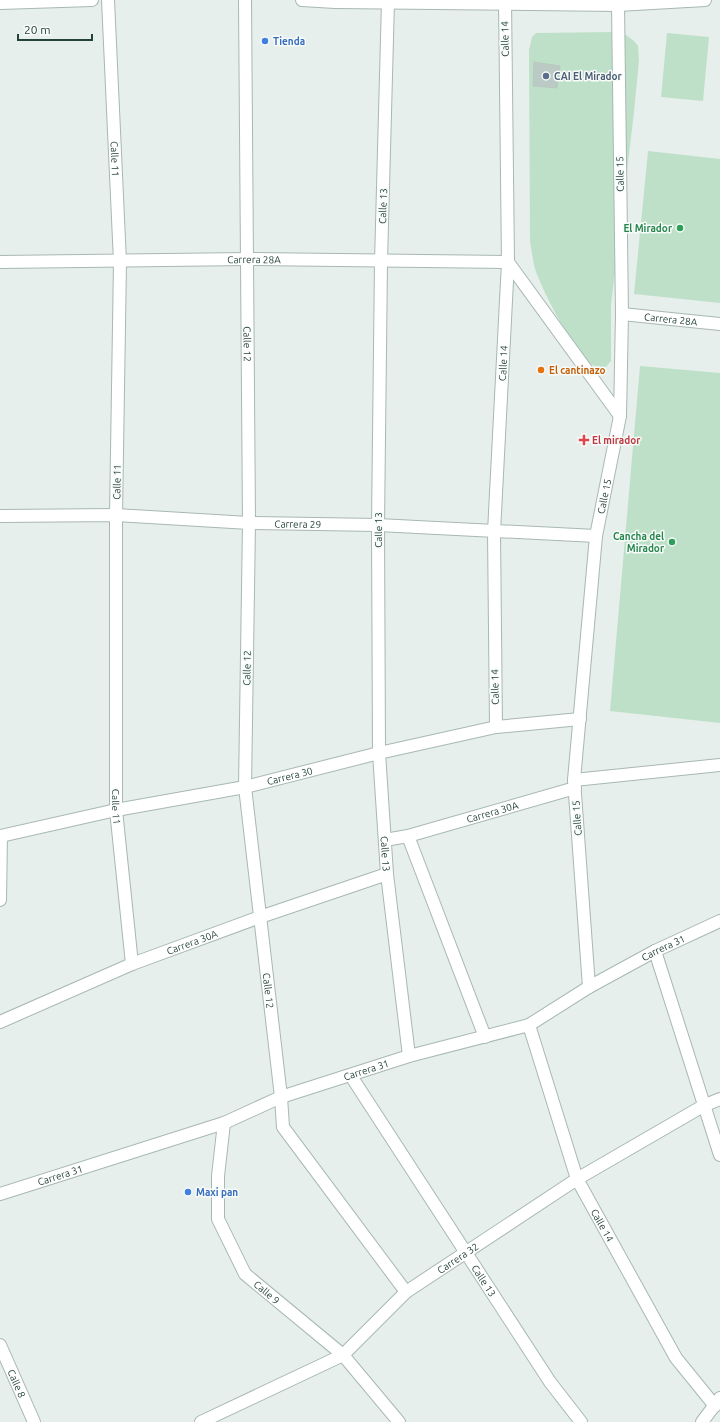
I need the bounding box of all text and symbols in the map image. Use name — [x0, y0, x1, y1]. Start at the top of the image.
scale bar — [18, 16, 92, 42]
street label: Calle 14 — [499, 21, 511, 57]
text: 20 m — [24, 23, 51, 36]
marker: Tienda — [260, 36, 270, 46]
place label: Tienda — [273, 36, 305, 47]
marker: CAI El Mirador — [541, 71, 551, 81]
place label: CAI El Mirador — [554, 71, 623, 82]
street label: Calle 11 — [109, 141, 122, 177]
street label: Calle 15 — [614, 156, 626, 192]
street label: Calle 13 — [377, 188, 389, 224]
place label: El Mirador — [623, 223, 673, 234]
marker: El Mirador — [675, 223, 685, 233]
street label: Carrera 28A — [227, 253, 281, 265]
street label: Carrera 28A — [644, 311, 698, 327]
street label: Calle 12 — [242, 326, 253, 362]
street label: Calle 14 — [496, 345, 509, 381]
marker: El cantinazo — [536, 365, 546, 375]
place label: El cantinazo — [549, 365, 606, 376]
marker: El mirador — [579, 435, 589, 445]
place label: El mirador — [592, 435, 641, 446]
street label: Calle 11 — [111, 464, 123, 500]
street label: Calle 15 — [595, 478, 613, 515]
street label: Calle 13 — [373, 512, 384, 548]
street label: Carrera 29 — [274, 518, 321, 530]
place label: Cancha del Mirador — [613, 531, 665, 554]
marker: Cancha del Mirador — [667, 537, 677, 547]
street label: Calle 12 — [241, 650, 253, 686]
street label: Calle 14 — [489, 669, 501, 705]
street label: Carrera 30 — [266, 764, 314, 787]
street label: Calle 11 — [111, 789, 123, 825]
street label: Carrera 30A — [465, 799, 520, 824]
street label: Calle 15 — [570, 800, 584, 836]
street label: Calle 13 — [379, 836, 392, 872]
street label: Carrera 30A — [165, 927, 219, 956]
street label: Carrera 31 — [640, 932, 687, 963]
street label: Calle 12 — [261, 972, 276, 1009]
street label: Carrera 31 — [342, 1057, 390, 1082]
street label: Carrera 31 — [36, 1163, 84, 1187]
marker: Maxi pan — [183, 1187, 193, 1197]
place label: Maxi pan — [196, 1187, 238, 1198]
street label: Calle 14 — [589, 1207, 616, 1244]
street label: Carrera 32 — [435, 1240, 480, 1275]
street label: Calle 13 — [470, 1263, 498, 1298]
street label: Calle 9 — [252, 1278, 282, 1306]
street label: Calle 8 — [6, 1367, 28, 1400]

